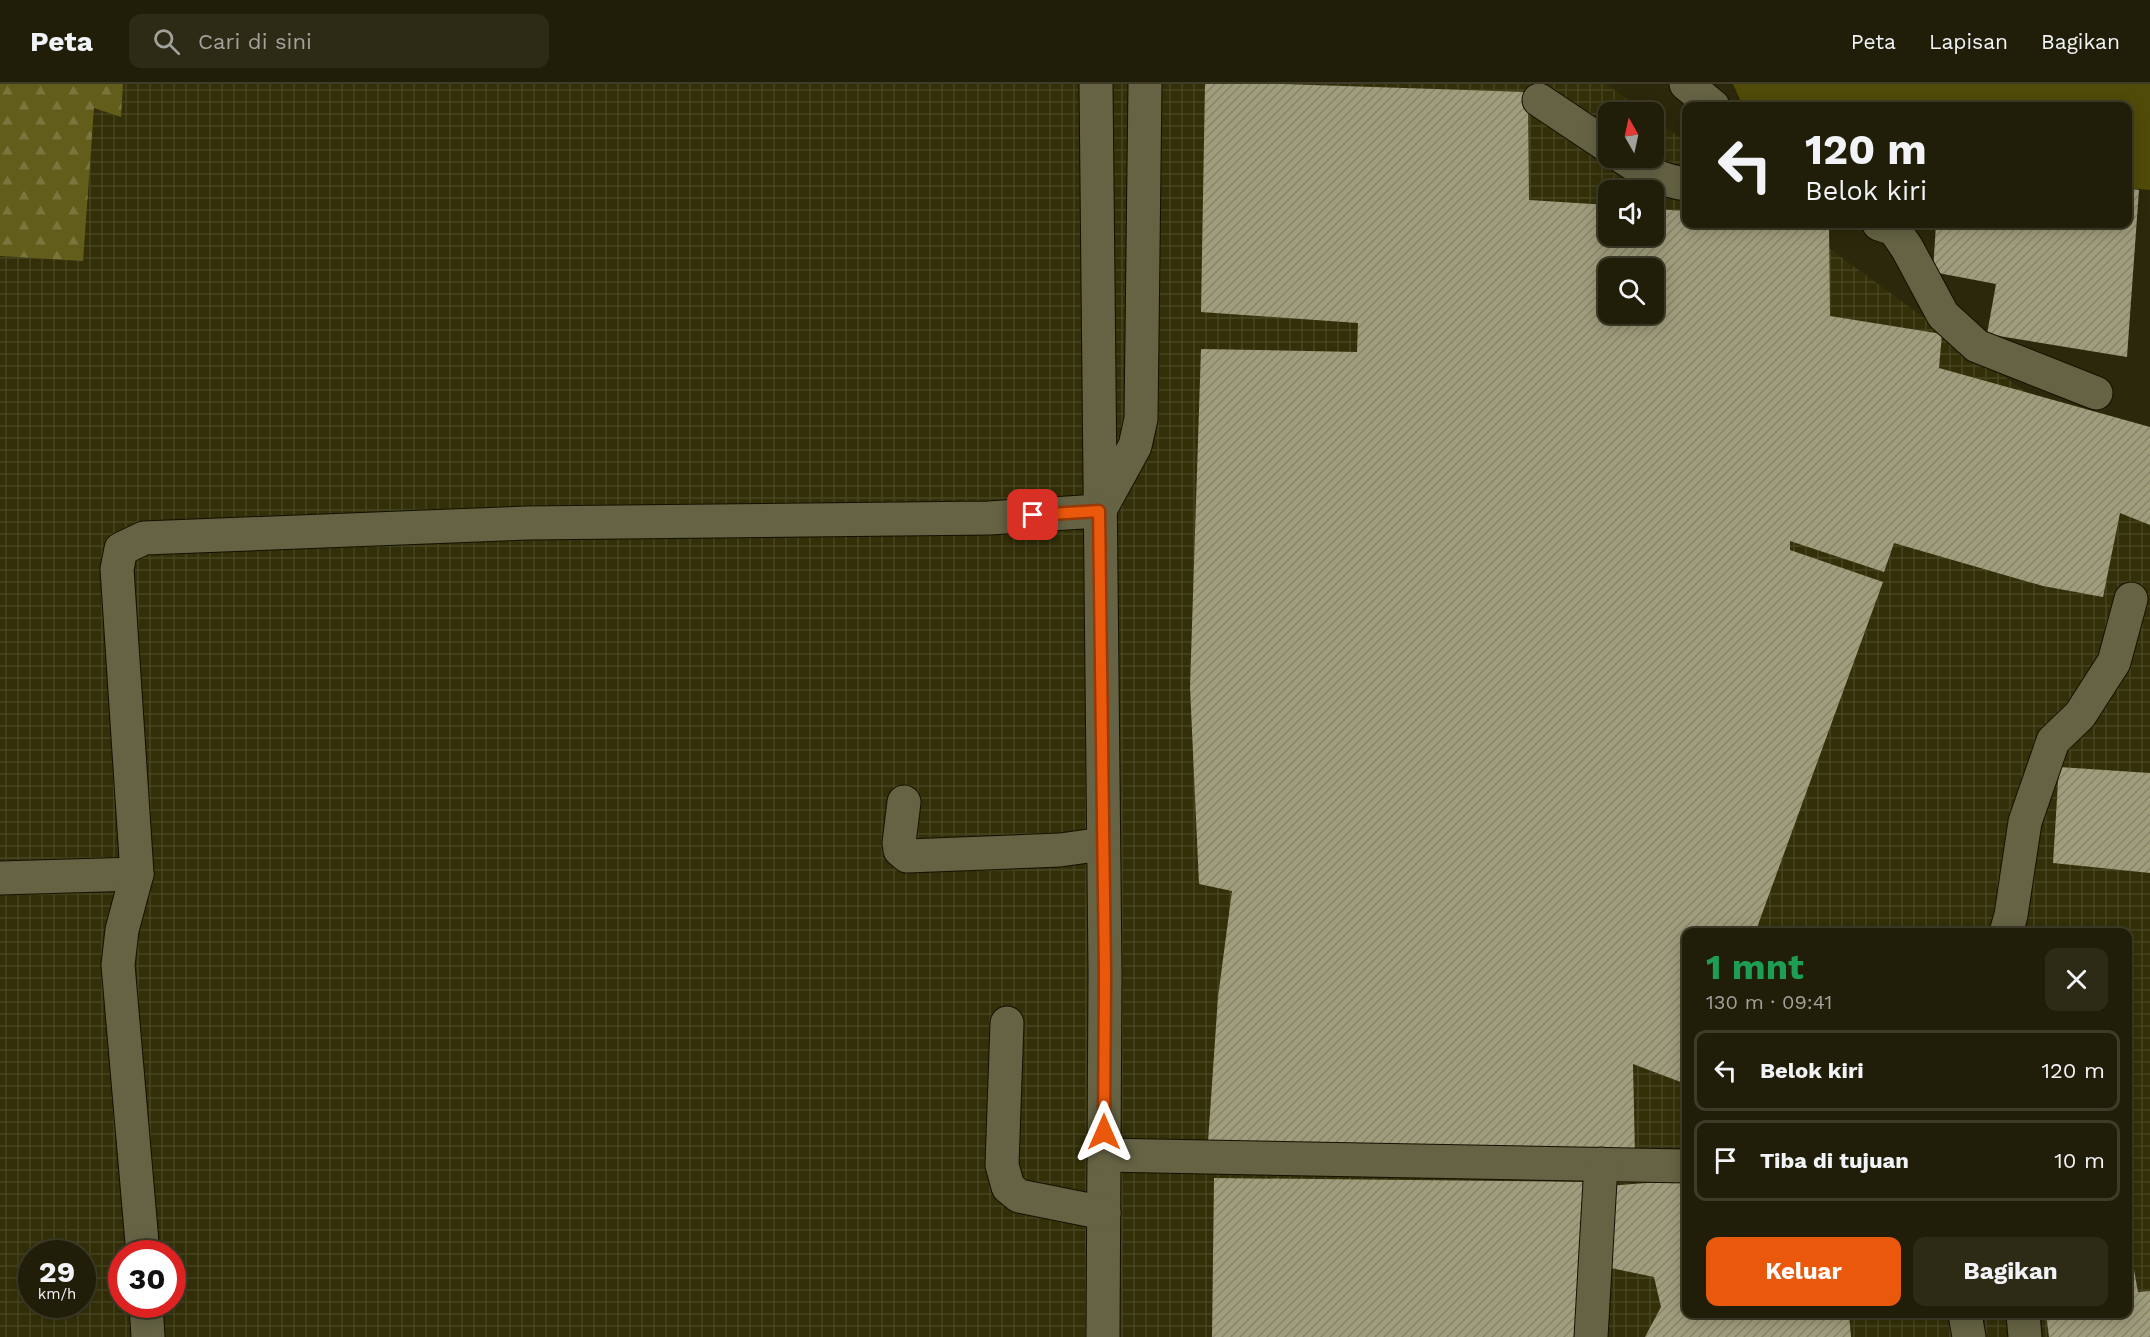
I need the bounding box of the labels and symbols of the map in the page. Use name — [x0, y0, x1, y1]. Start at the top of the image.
north arrow — [1598, 102, 1664, 168]
pin — [1007, 489, 1058, 540]
position arrow — [1072, 1100, 1136, 1164]
speed limit sign: 30 — [108, 1240, 186, 1318]

